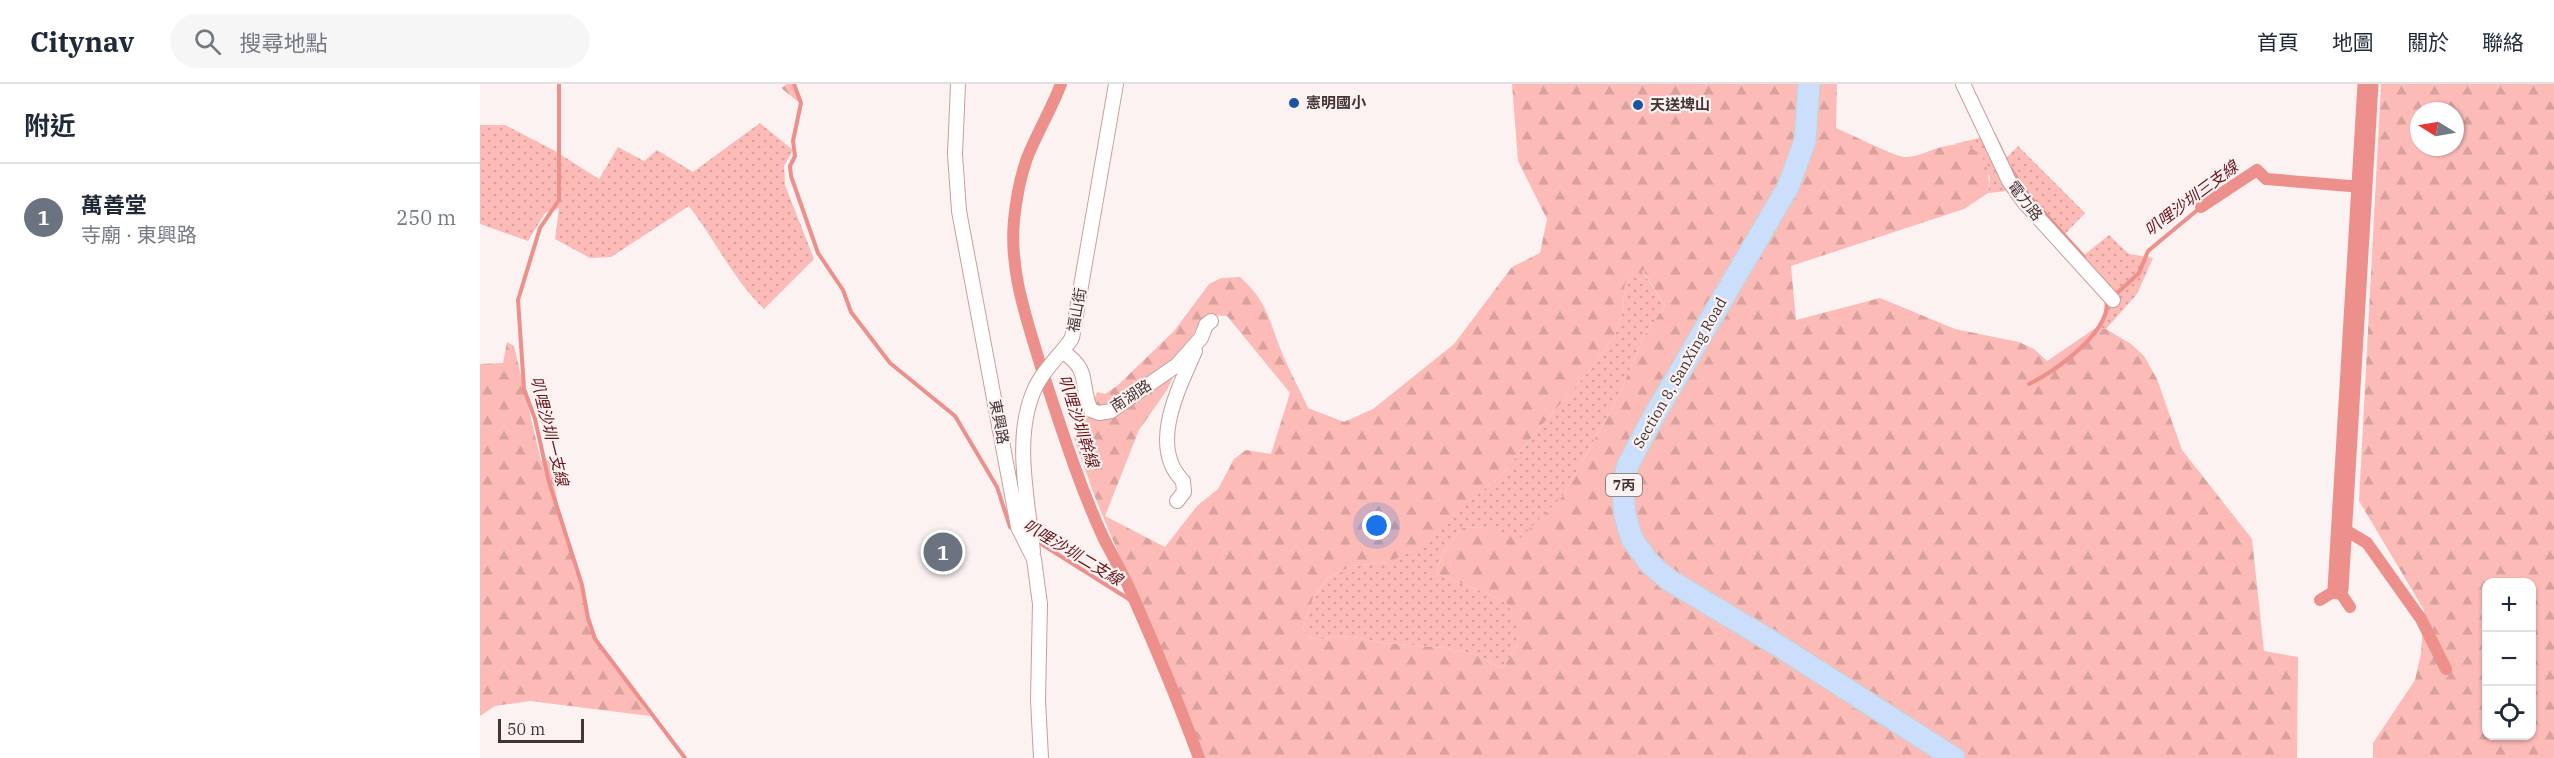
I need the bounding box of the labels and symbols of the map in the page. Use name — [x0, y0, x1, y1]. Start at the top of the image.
place label: 憲明國小 — [1306, 93, 1367, 112]
place label: 天送埤山 — [1650, 95, 1710, 114]
marker: 憲明國小 — [1287, 96, 1301, 110]
marker: 天送埤山 — [1631, 98, 1645, 112]
north arrow — [2410, 102, 2464, 156]
water label: 叭哩沙圳三支線 — [2140, 155, 2243, 240]
street label: 電力路 — [2004, 177, 2047, 224]
street label: 福山街 — [1063, 286, 1090, 334]
street label: Section 8, SanXing Road — [1629, 294, 1731, 452]
water label: 叭哩沙圳幹線 — [1055, 372, 1104, 472]
water label: 叭哩沙圳一支線 — [527, 374, 574, 490]
street label: 南湖路 — [1107, 375, 1155, 416]
street label: 東興路 — [986, 398, 1013, 446]
road number: 7丙 — [1606, 474, 1642, 496]
your location — [1362, 511, 1391, 540]
water label: 叭哩沙圳二支線 — [1020, 515, 1128, 590]
pin: 1 — [924, 530, 962, 574]
scale bar — [498, 716, 584, 744]

